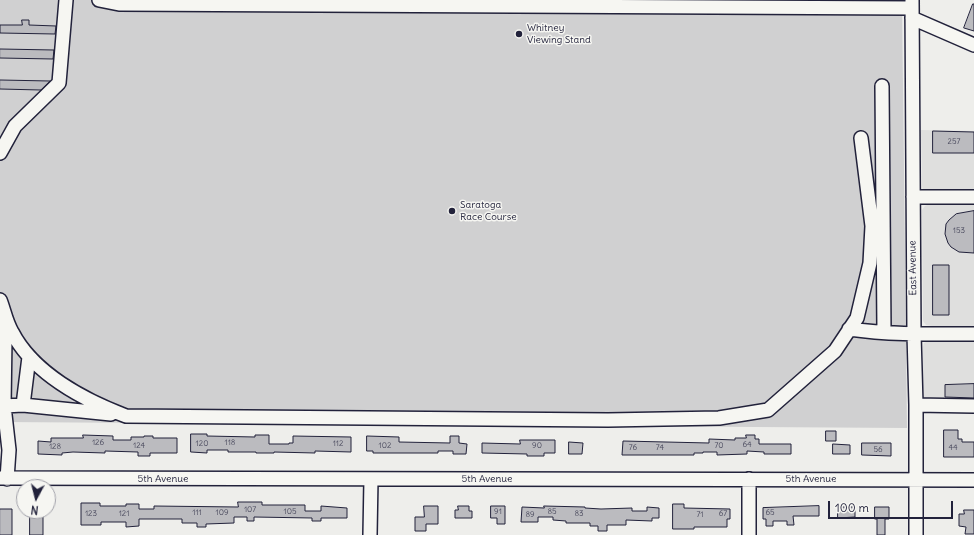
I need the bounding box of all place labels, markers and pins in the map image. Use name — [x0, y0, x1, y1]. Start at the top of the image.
place label: Whitney Viewing Stand — [527, 22, 591, 46]
marker: Whitney Viewing Stand — [514, 29, 524, 39]
place label: Saratoga Race Course — [460, 199, 517, 222]
marker: Saratoga Race Course — [447, 206, 457, 216]

